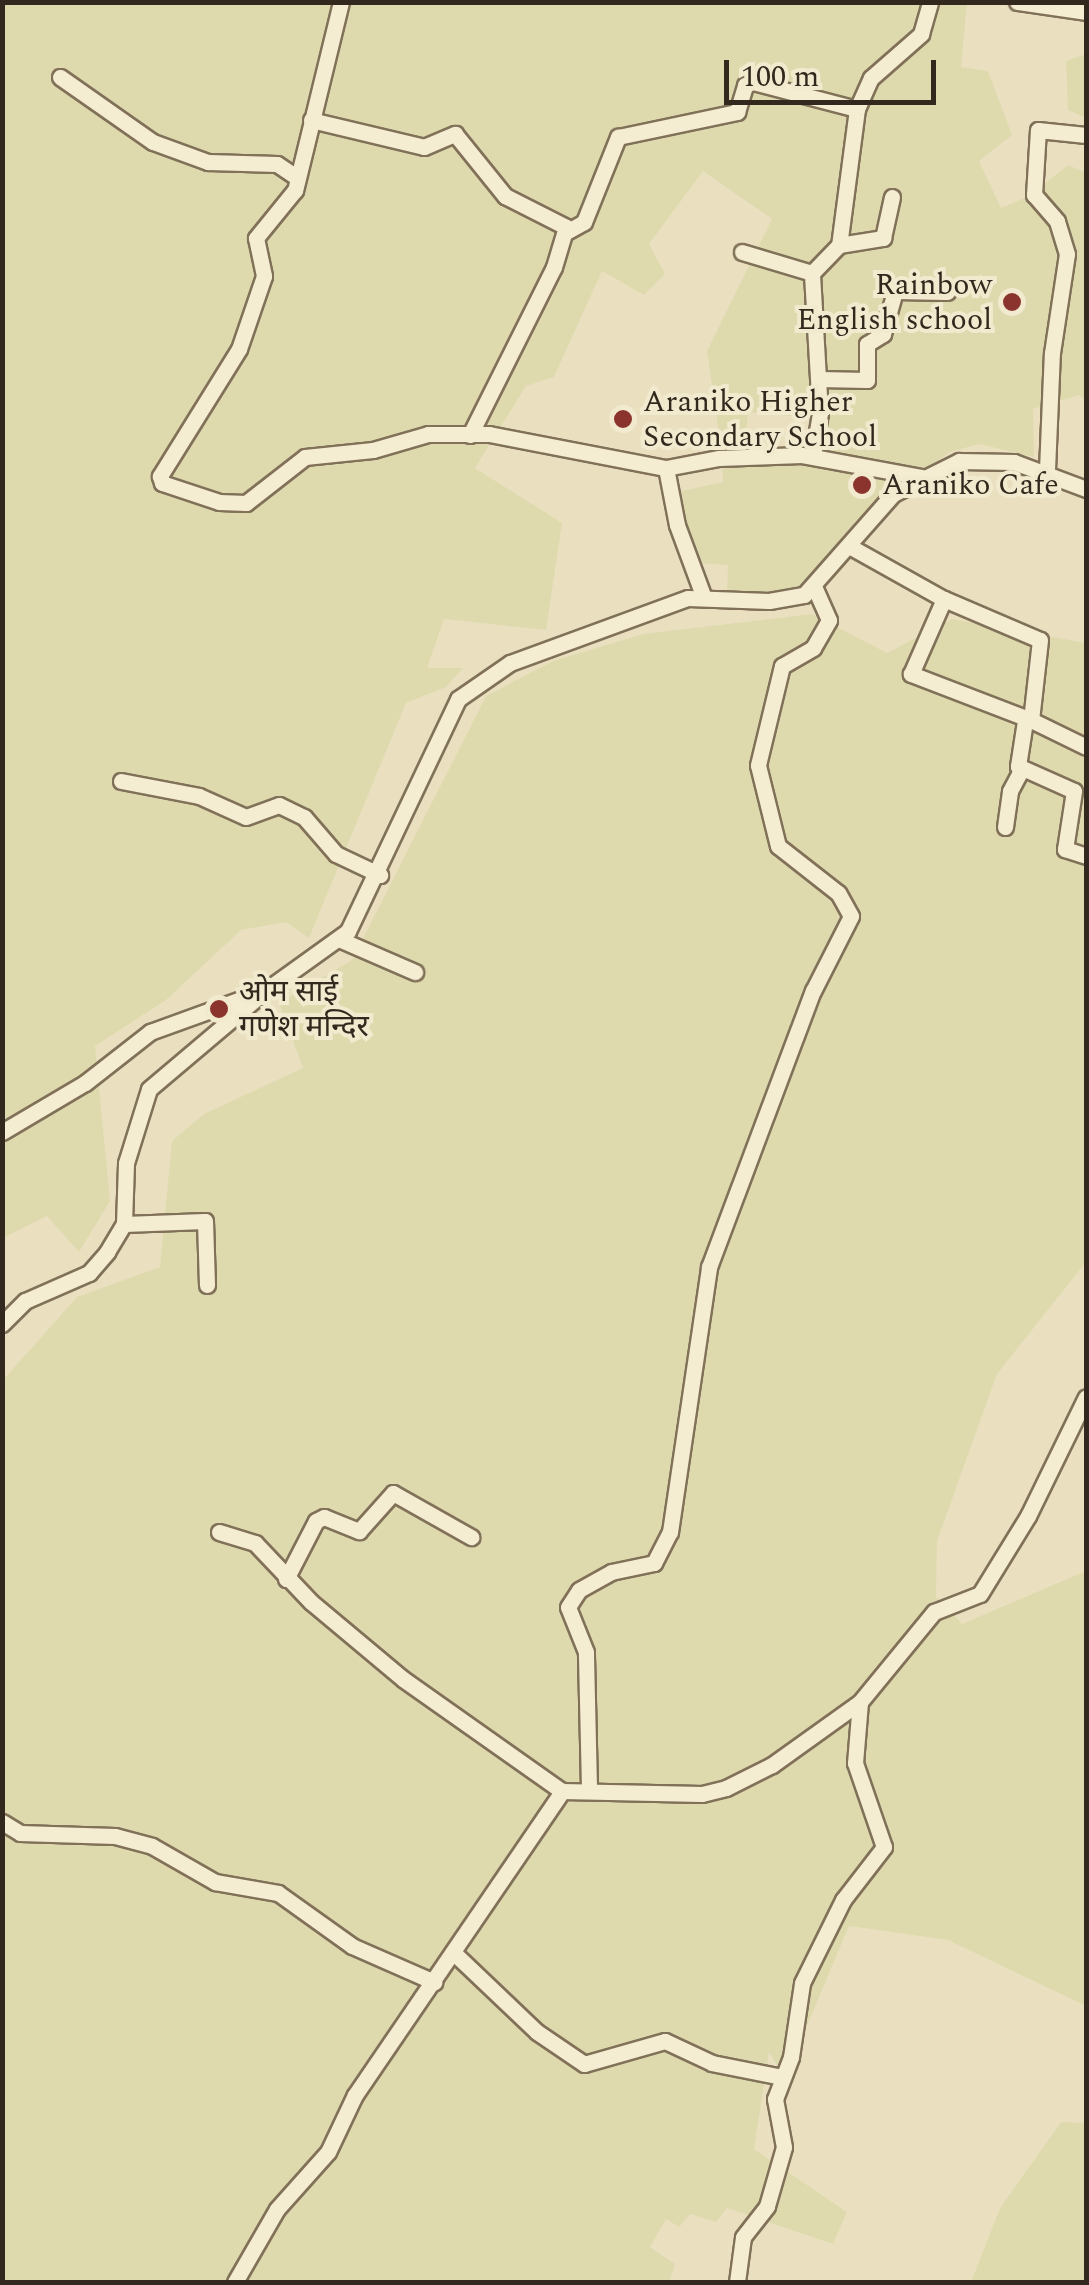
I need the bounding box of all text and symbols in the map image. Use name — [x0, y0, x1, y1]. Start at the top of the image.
scale bar — [729, 40, 942, 102]
text: 100 m — [741, 54, 819, 100]
place label: Rainbow English school — [797, 267, 992, 338]
marker: Rainbow English school — [1001, 291, 1023, 313]
place label: Araniko Higher Secondary School — [643, 384, 877, 454]
marker: Araniko Higher Secondary School — [612, 408, 634, 430]
place label: Araniko Cafe — [882, 467, 1059, 503]
marker: Araniko Cafe — [851, 474, 873, 496]
place label: ओम साई गणेश मन्दिर — [239, 974, 369, 1044]
marker: ओम साई गणेश मन्दिर — [208, 998, 230, 1020]

